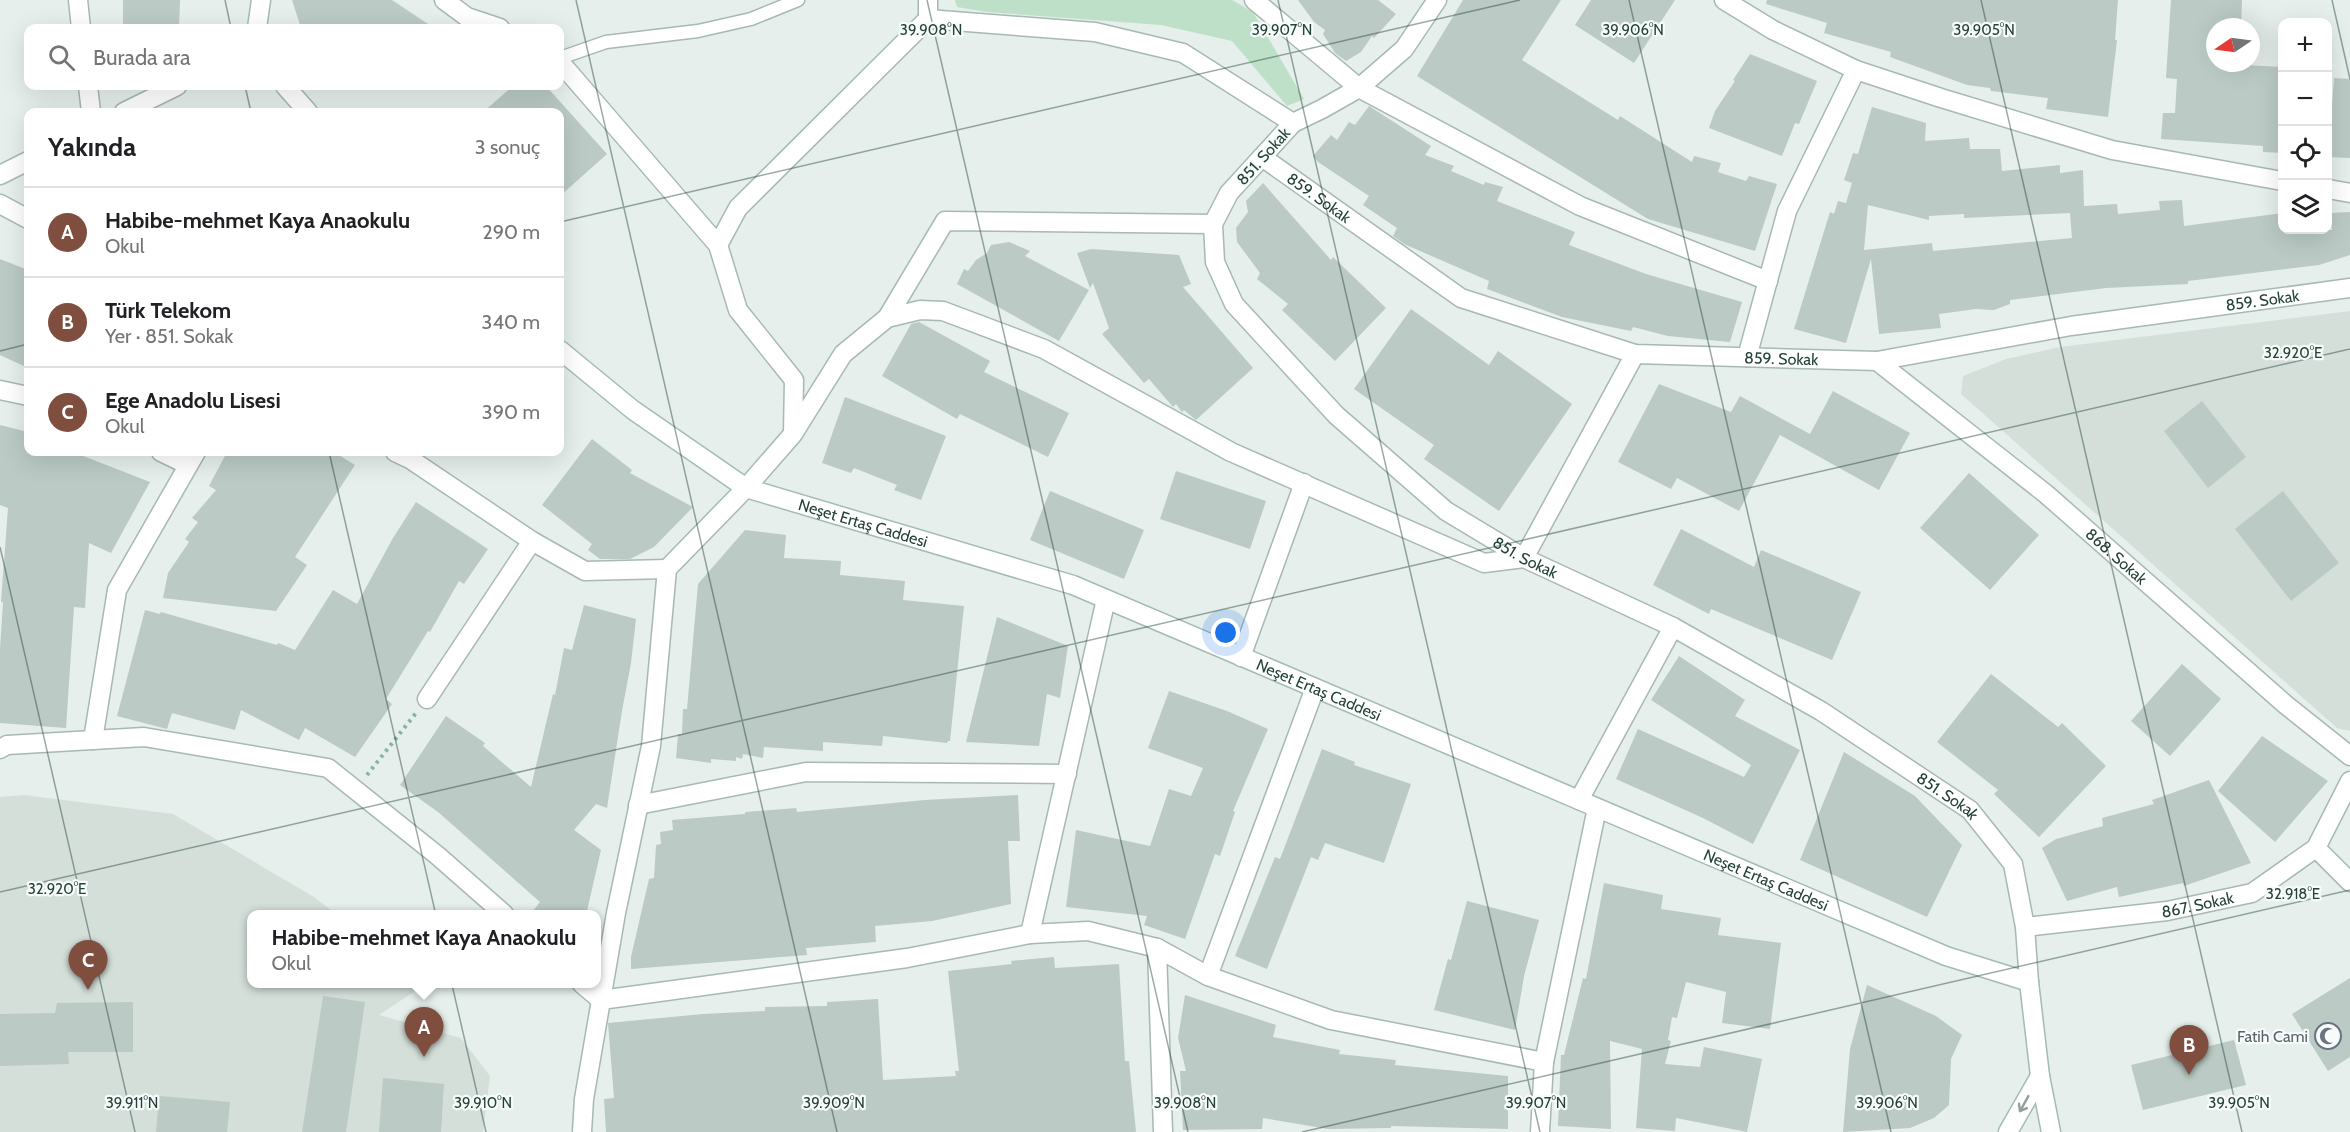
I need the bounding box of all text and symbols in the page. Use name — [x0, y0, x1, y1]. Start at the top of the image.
north arrow — [2206, 18, 2260, 72]
map controls — [2278, 18, 2332, 234]
button: + — [2278, 18, 2332, 72]
text: 39.908°N — [900, 21, 962, 39]
text: 39.907°N — [1252, 21, 1312, 39]
text: 39.906°N — [1602, 21, 1664, 39]
text: 39.905°N — [1953, 21, 2015, 39]
search box — [24, 24, 564, 90]
icon: search — [45, 41, 78, 74]
text: Burada ara — [93, 44, 191, 71]
button: − — [2278, 72, 2332, 126]
street label: 851. Sokak — [1233, 123, 1295, 189]
button: locate — [2278, 126, 2332, 180]
text: Yakında — [48, 131, 136, 163]
text: 3 sonuç — [475, 135, 540, 159]
street label: 859. Sokak — [1283, 169, 1355, 228]
button: layers — [2278, 180, 2332, 234]
text: Habibe-mehmet Kaya Anaokulu — [105, 207, 410, 234]
text: A — [61, 220, 74, 244]
text: 290 m — [482, 220, 540, 244]
text: Okul — [105, 234, 144, 258]
street label: 859. Sokak — [2224, 286, 2301, 315]
text: Türk Telekom — [105, 297, 231, 324]
text: B — [61, 310, 74, 334]
text: 340 m — [482, 310, 540, 334]
text: Yer · 851. Sokak — [105, 324, 233, 348]
text: 32.920°E — [2264, 344, 2322, 362]
street label: 859. Sokak — [1744, 348, 1819, 369]
text: Ege Anadolu Lisesi — [105, 387, 281, 414]
text: C — [61, 400, 74, 424]
text: 390 m — [482, 400, 540, 424]
text: Okul — [105, 414, 144, 438]
street label: Neşet Ertaş Caddesi — [796, 495, 930, 551]
street label: 868. Sokak — [2082, 524, 2151, 589]
street label: 851. Sokak — [1489, 533, 1561, 583]
your location — [1211, 618, 1240, 647]
street label: Neşet Ertaş Caddesi — [1253, 655, 1384, 725]
street label: 851. Sokak — [1913, 768, 1983, 824]
street label: Neşet Ertaş Caddesi — [1701, 845, 1831, 915]
text: 32.920°E — [28, 880, 86, 898]
text: 32.918°E — [2266, 885, 2320, 903]
street label: 867. Sokak — [2161, 888, 2236, 922]
popup — [247, 910, 601, 988]
text: Habibe-mehmet Kaya Anaokulu — [271, 924, 577, 951]
pin: C — [68, 940, 107, 990]
text: Okul — [271, 951, 311, 975]
pin: A — [404, 1008, 444, 1057]
mosque icon: Fatih Cami — [2313, 1021, 2343, 1051]
pin: B — [2170, 1026, 2208, 1075]
place label: Fatih Cami — [2237, 1027, 2308, 1046]
text: 39.911°N — [106, 1094, 158, 1112]
text: 39.910°N — [454, 1094, 512, 1112]
text: 39.909°N — [803, 1094, 865, 1112]
text: 39.908°N — [1154, 1094, 1216, 1112]
text: 39.907°N — [1506, 1094, 1566, 1112]
text: 39.906°N — [1856, 1094, 1918, 1112]
text: 39.905°N — [2208, 1094, 2270, 1112]
one-way arrow — [2018, 1095, 2030, 1112]

